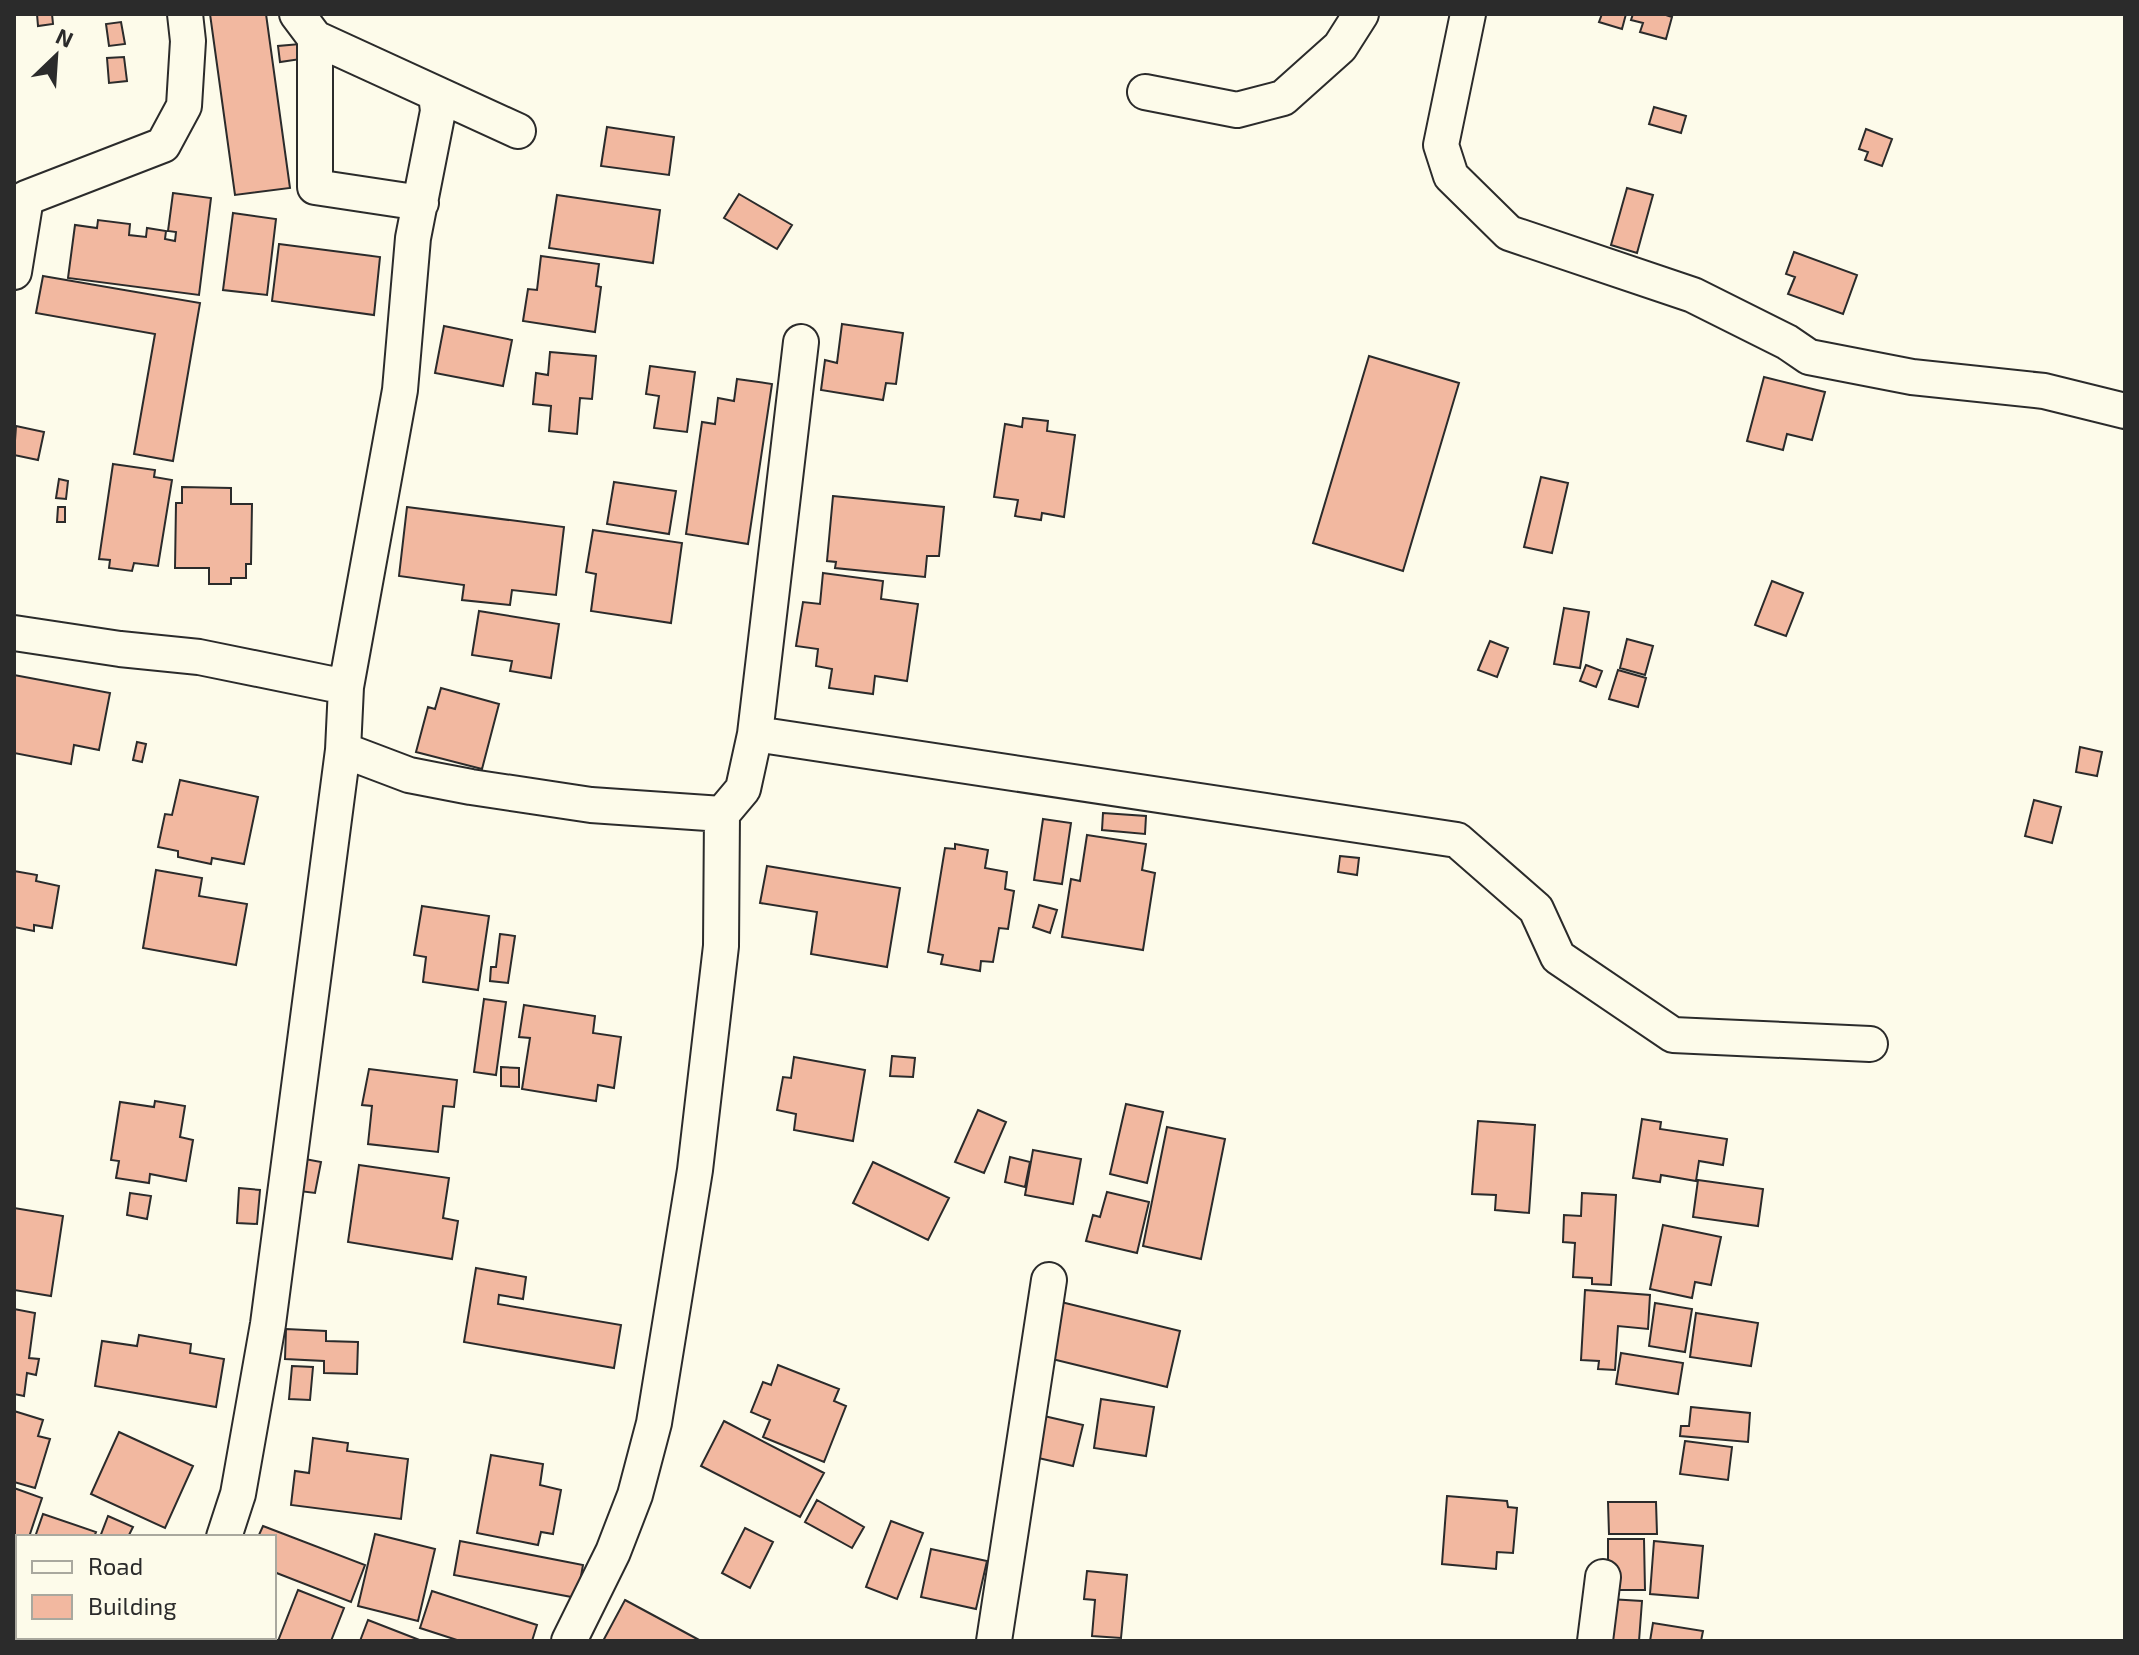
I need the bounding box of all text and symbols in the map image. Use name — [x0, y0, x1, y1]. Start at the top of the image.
north arrow — [16, 16, 96, 96]
text: N — [52, 22, 78, 52]
legend — [16, 1535, 276, 1639]
text: Road — [88, 1551, 143, 1580]
text: Building — [88, 1591, 177, 1620]

